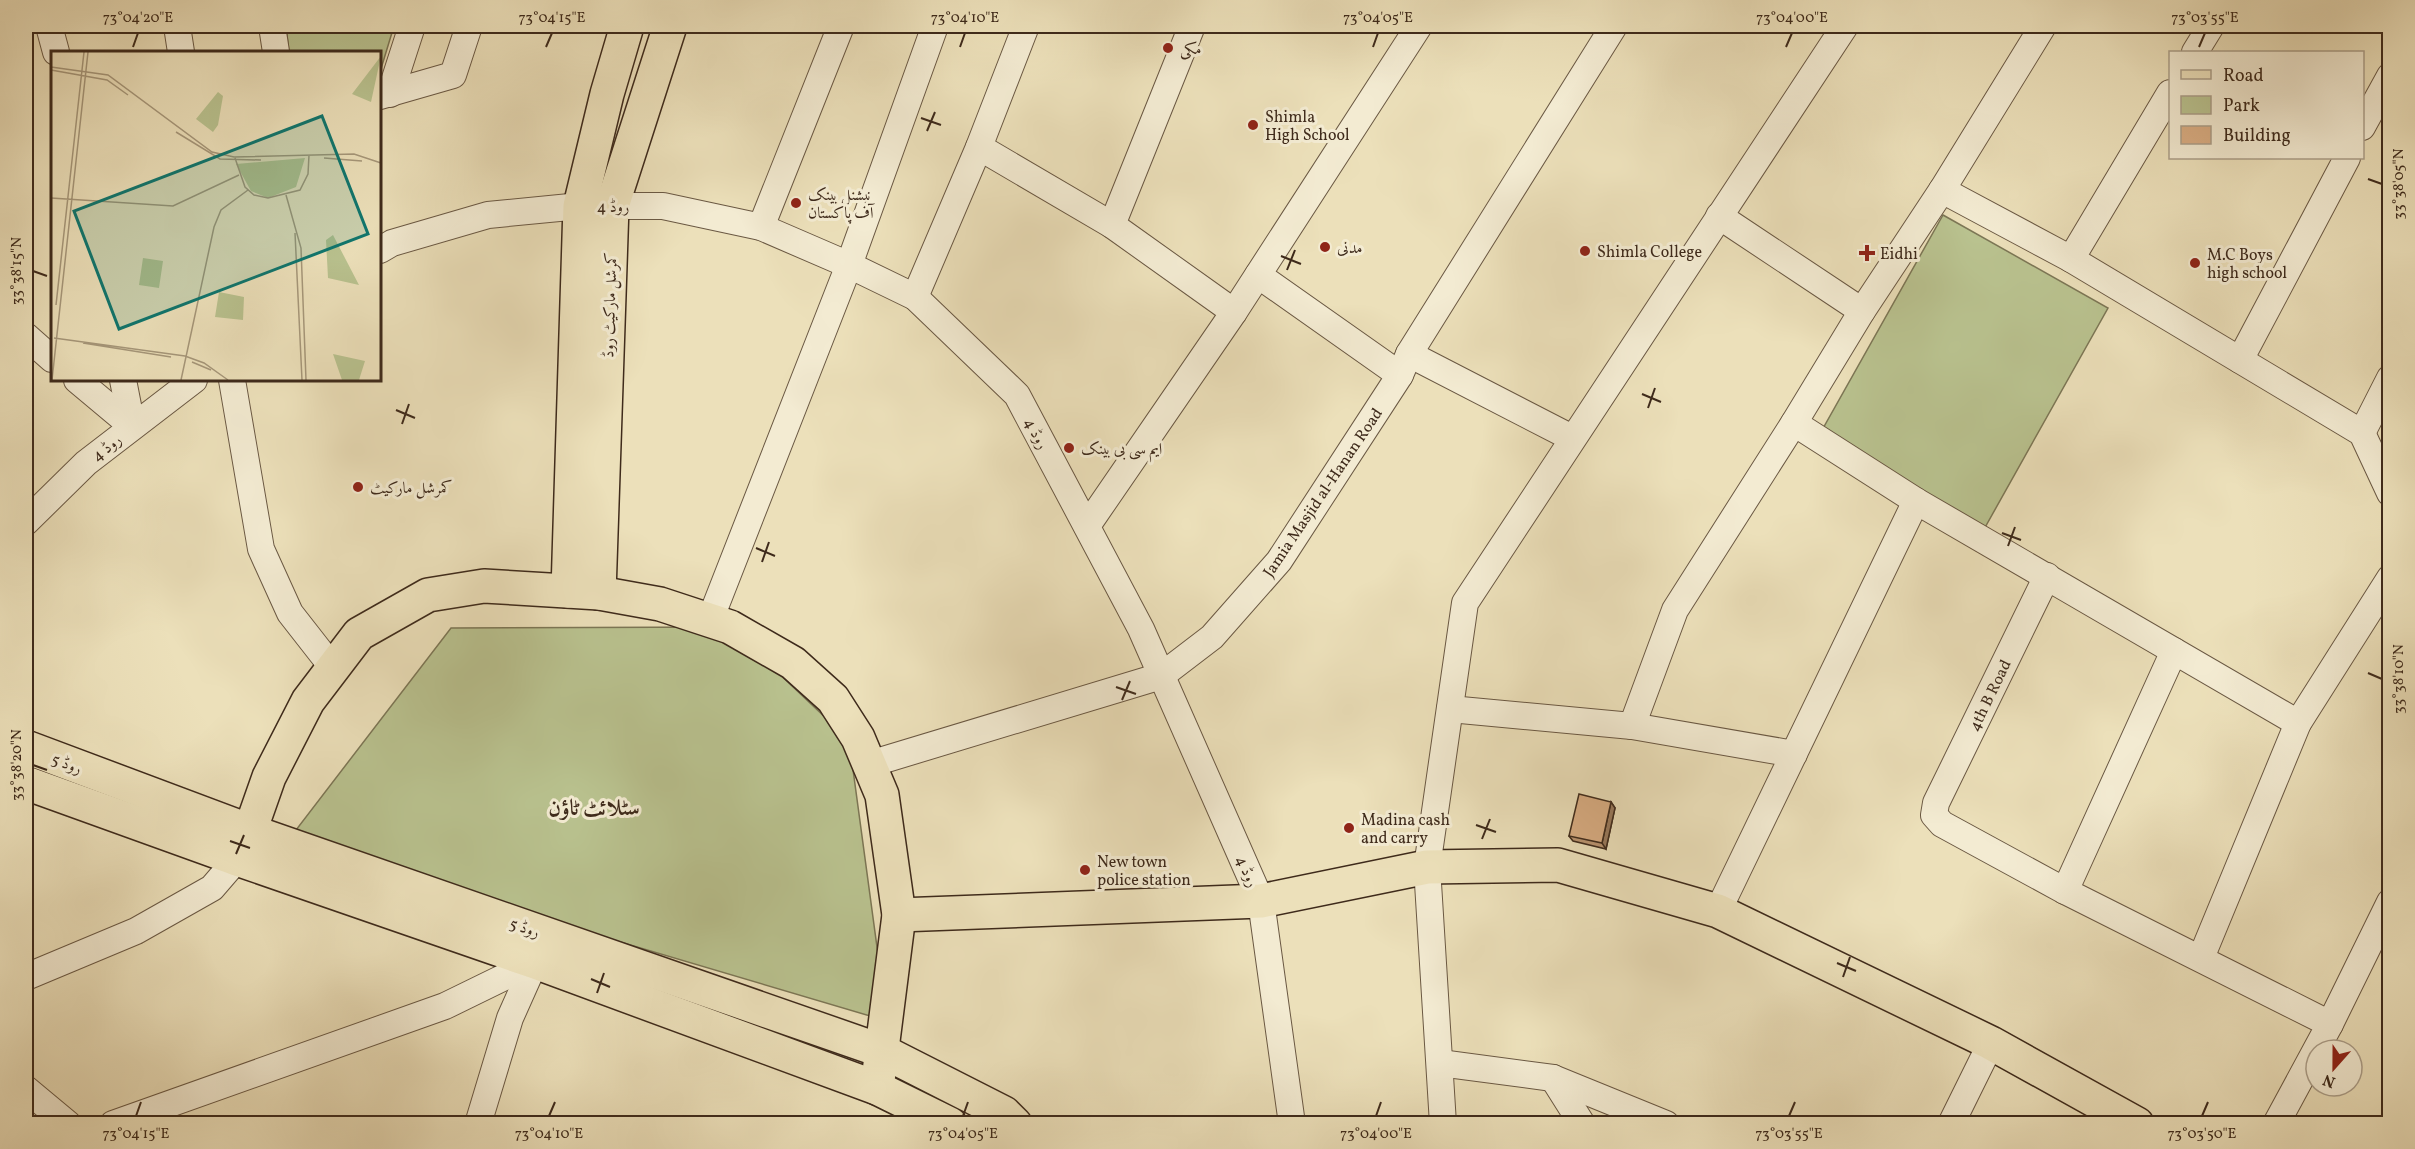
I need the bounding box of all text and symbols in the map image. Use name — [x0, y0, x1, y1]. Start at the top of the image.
text: 73°04'20"E — [103, 8, 173, 29]
text: 73°04'15"E — [518, 8, 586, 29]
text: 73°04'10"E — [931, 8, 999, 29]
text: 73°04'05"E — [1343, 8, 1413, 29]
text: 73°04'00"E — [1756, 8, 1828, 29]
text: 73°03'55"E — [2171, 8, 2239, 29]
place label: مکی — [1180, 39, 1202, 61]
marker: مکی — [1161, 41, 1175, 55]
inset map — [51, 51, 381, 381]
legend — [2169, 51, 2364, 159]
text: Road — [2223, 64, 2264, 89]
text: Park — [2223, 94, 2260, 119]
place label: Shimla High School — [1265, 107, 1350, 147]
marker: Shimla High School — [1246, 118, 1260, 132]
text: Building — [2223, 124, 2291, 149]
text: 33°38'05"N — [2389, 148, 2410, 220]
place label: نیشنل بینک آف پاکستان — [808, 185, 875, 225]
marker: نیشنل بینک آف پاکستان — [789, 196, 803, 210]
street label: روڈ 4 — [597, 197, 629, 219]
text: 33°38'15"N — [7, 237, 28, 305]
place label: مدنی — [1337, 238, 1363, 260]
marker: مدنی — [1318, 240, 1332, 254]
place label: Shimla College — [1597, 242, 1702, 264]
marker: Shimla College — [1578, 244, 1592, 258]
marker: Eidhi — [1858, 244, 1876, 262]
place label: Eidhi — [1880, 244, 1918, 266]
place label: M.C Boys high school — [2207, 245, 2287, 285]
street label: کمرشل مارکیٹ روڈ — [598, 252, 624, 358]
marker: M.C Boys high school — [2188, 256, 2202, 270]
street label: Jamia Masjid al-Hanan Road — [1259, 404, 1389, 582]
street label: روڈ 4 — [1018, 414, 1053, 454]
street label: روڈ 4 — [88, 430, 127, 467]
place label: ایم سی بی بینک — [1081, 439, 1162, 463]
marker: ایم سی بی بینک — [1062, 441, 1076, 455]
place label: کمرشل مارکیٹ — [370, 478, 453, 500]
marker: کمرشل مارکیٹ — [351, 480, 365, 494]
text: 33°38'10"N — [2389, 644, 2410, 714]
street label: 4th B Road — [1964, 656, 2018, 735]
text: 33°38'20"N — [7, 729, 28, 801]
street label: روڈ 5 — [48, 749, 85, 780]
district label: سٹلائٹ ٹاؤن — [548, 794, 640, 825]
place label: Madina cash and carry — [1361, 810, 1450, 850]
marker: Madina cash and carry — [1342, 821, 1356, 835]
place label: New town police station — [1097, 852, 1191, 892]
street label: روڈ 4 — [1229, 852, 1263, 891]
marker: New town police station — [1078, 863, 1092, 877]
street label: روڈ 5 — [506, 913, 543, 944]
north arrow — [2304, 1038, 2364, 1098]
text: N — [2320, 1068, 2339, 1092]
text: 73°04'15"E — [102, 1124, 170, 1145]
text: 73°04'10"E — [515, 1124, 583, 1145]
text: 73°04'05"E — [928, 1124, 998, 1145]
text: 73°04'00"E — [1340, 1124, 1412, 1145]
text: 73°03'55"E — [1755, 1124, 1823, 1145]
text: 73°03'50"E — [2168, 1124, 2236, 1145]

